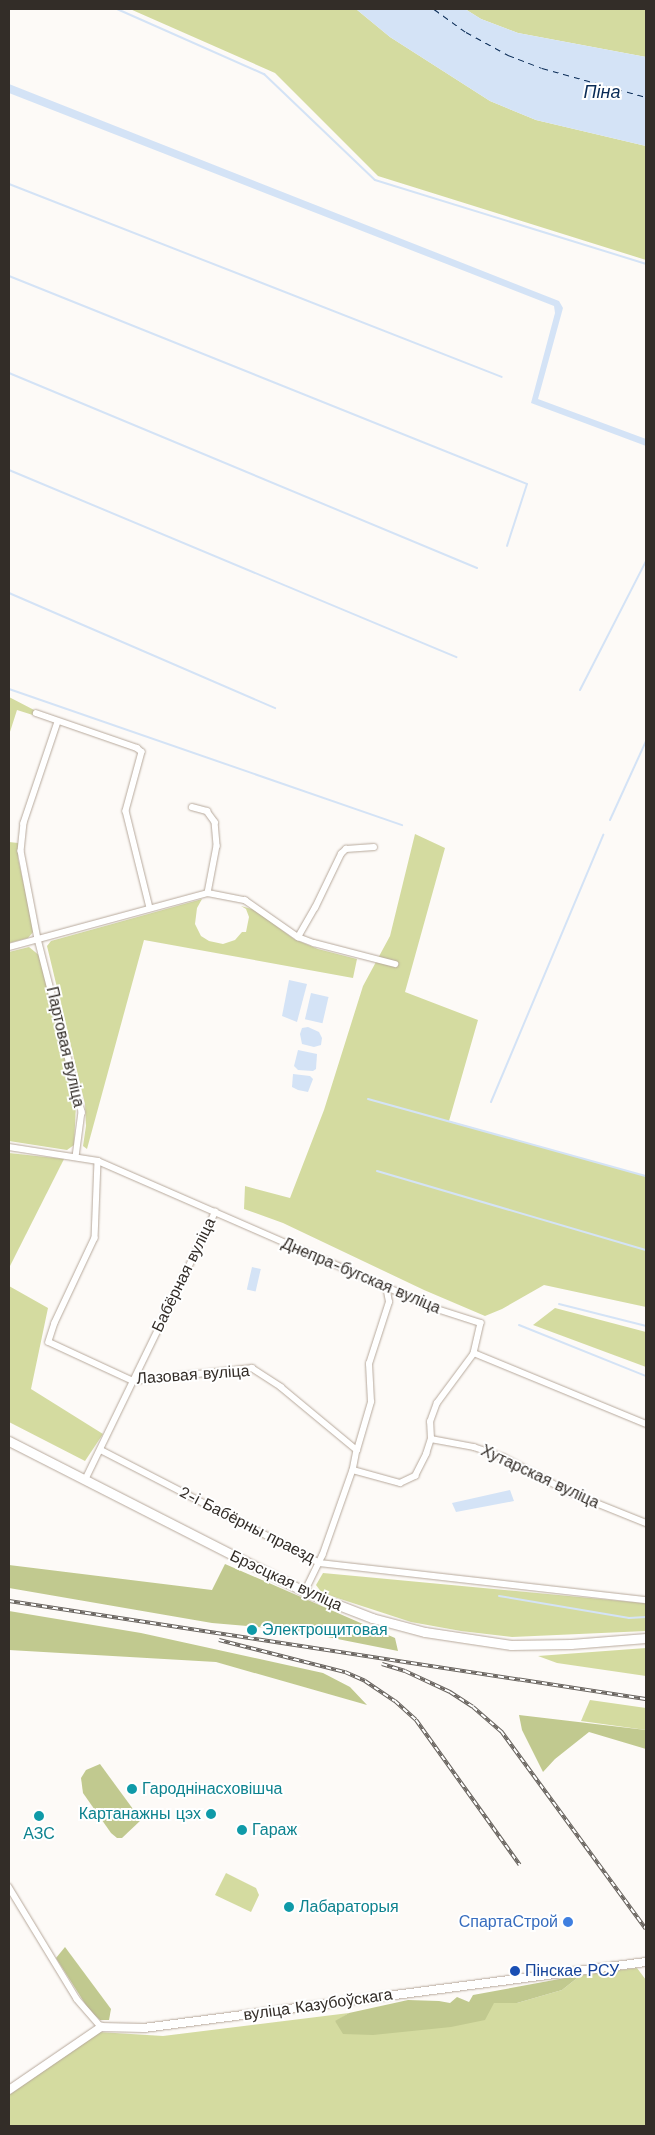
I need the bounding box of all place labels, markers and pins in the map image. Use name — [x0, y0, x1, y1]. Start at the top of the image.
place label: Электрощитовая — [262, 1620, 388, 1640]
marker: Электрощитовая — [246, 1624, 258, 1636]
place label: Гароднінасховішча — [142, 1779, 282, 1799]
marker: Гароднінасховішча — [126, 1783, 138, 1795]
place label: Картанажны цэх — [79, 1804, 201, 1824]
marker: Картанажны цэх — [205, 1808, 217, 1820]
marker: АЗС — [33, 1810, 45, 1822]
place label: Гараж — [252, 1820, 297, 1840]
place label: АЗС — [23, 1824, 55, 1844]
marker: Гараж — [236, 1824, 248, 1836]
place label: Лабараторыя — [299, 1897, 399, 1917]
marker: Лабараторыя — [283, 1901, 295, 1913]
place label: СпартаСтрой — [459, 1912, 558, 1932]
marker: СпартаСтрой — [562, 1916, 574, 1928]
place label: Пінскае РСУ — [525, 1961, 619, 1981]
marker: Пінскае РСУ — [509, 1965, 521, 1977]

